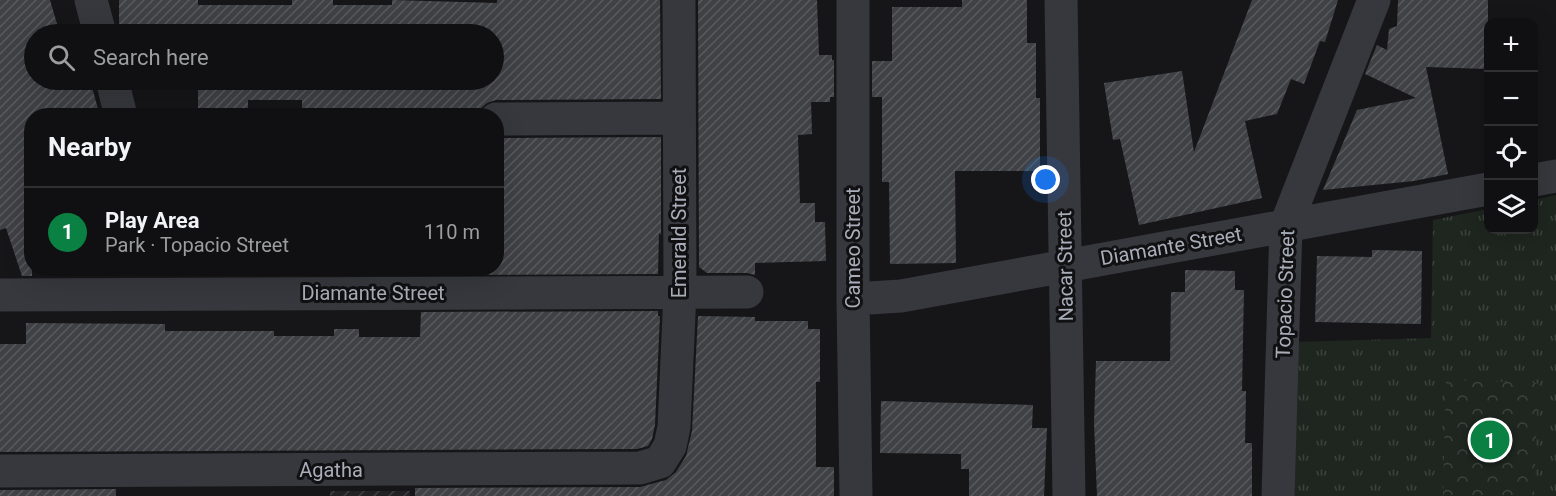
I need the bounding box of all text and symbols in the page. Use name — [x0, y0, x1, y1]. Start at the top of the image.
map controls — [1484, 18, 1538, 234]
button: + — [1484, 18, 1538, 72]
search box — [24, 24, 504, 90]
icon: search — [45, 41, 78, 74]
text: Search here — [93, 45, 209, 70]
button: − — [1484, 72, 1538, 126]
button: locate — [1484, 126, 1538, 180]
text: Nearby — [48, 132, 131, 162]
your location — [1031, 165, 1060, 194]
street label: Emerald Street — [667, 168, 691, 298]
button: layers — [1484, 180, 1538, 234]
street label: Cameo Street — [841, 187, 865, 309]
text: Play Area — [105, 208, 199, 233]
street label: Nacar Street — [1052, 210, 1078, 322]
text: 1 — [62, 220, 73, 244]
text: 110 m — [424, 220, 480, 244]
street label: Diamante Street — [1098, 222, 1244, 270]
street label: Topacio Street — [1271, 229, 1299, 359]
text: Park · Topacio Street — [105, 233, 289, 257]
street label: Diamante Street — [301, 281, 445, 305]
pin: 1 — [1470, 418, 1510, 462]
street label: Agatha — [299, 458, 363, 482]

